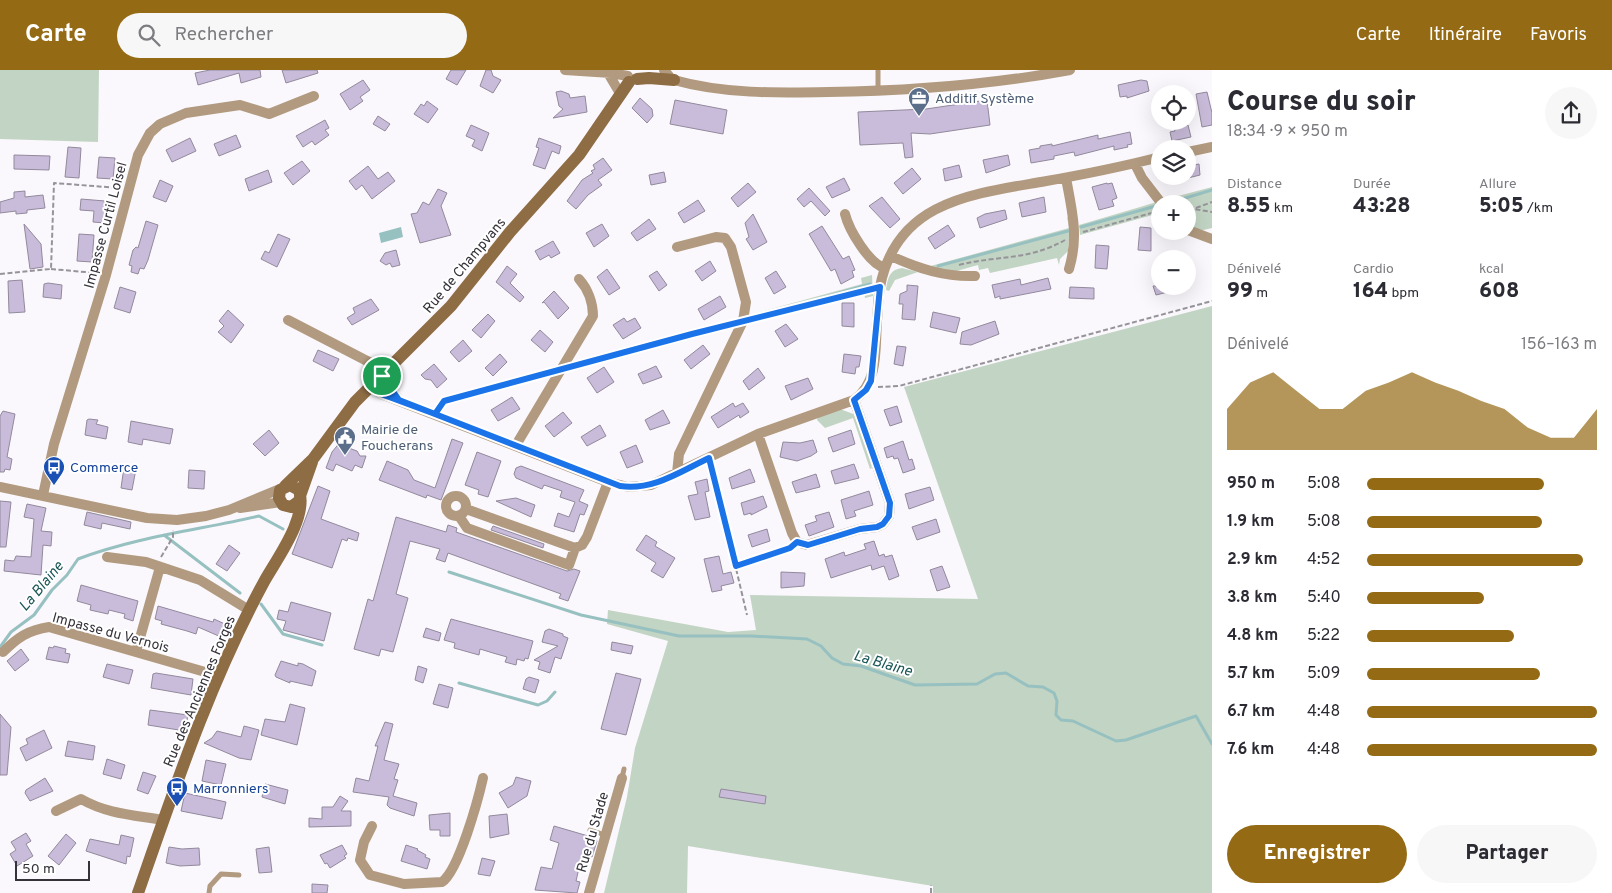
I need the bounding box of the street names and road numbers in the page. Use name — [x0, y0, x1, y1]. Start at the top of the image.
street label: Impasse Curtil Loisel — [81, 160, 132, 291]
street label: Rue de Champvans — [420, 215, 510, 317]
street label: Impasse du Vernois — [50, 610, 171, 657]
street label: Rue des Anciennes Forges — [161, 613, 240, 770]
street label: Rue du Stade — [574, 790, 613, 875]

